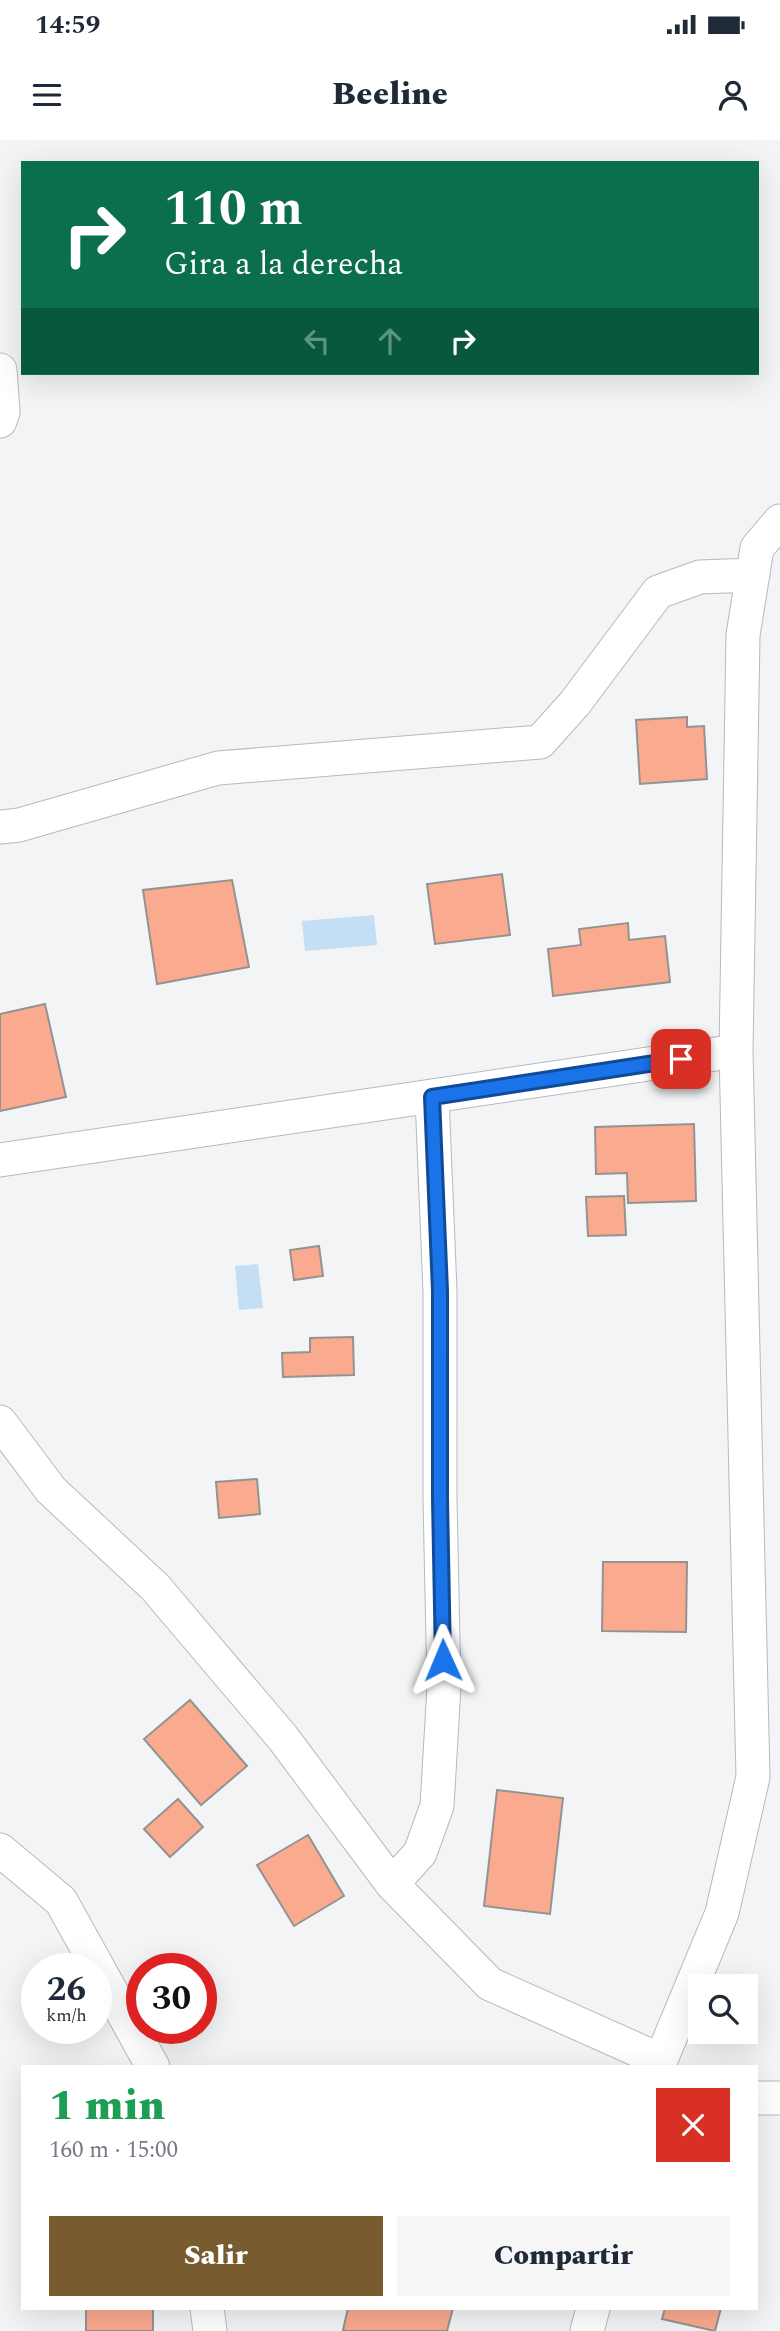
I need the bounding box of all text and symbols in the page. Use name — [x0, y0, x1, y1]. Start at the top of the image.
text: 14:59 — [35, 5, 100, 45]
text: Beeline — [332, 70, 448, 119]
icon: menu — [28, 76, 66, 114]
icon: person — [714, 76, 752, 114]
text: 110 m — [164, 172, 303, 247]
icon: right — [49, 189, 140, 280]
text: Gira a la derecha — [164, 240, 403, 289]
icon: left — [298, 322, 336, 360]
icon: ahead — [371, 322, 409, 360]
icon: right — [444, 322, 482, 360]
pin — [651, 1029, 711, 1089]
icon: arrive — [662, 1040, 700, 1078]
position arrow — [406, 1623, 480, 1697]
speed limit sign: 30 — [126, 1953, 217, 2044]
text: 26 — [47, 1963, 86, 2016]
map controls — [688, 1974, 758, 2044]
button: search — [688, 1974, 758, 2044]
text: km/h — [46, 2002, 87, 2029]
text: 1 min — [49, 2075, 165, 2138]
button: close — [656, 2088, 730, 2162]
text: 160 m · 15:00 — [49, 2133, 178, 2168]
button: Salir — [49, 2216, 383, 2296]
button: Compartir — [397, 2216, 730, 2296]

